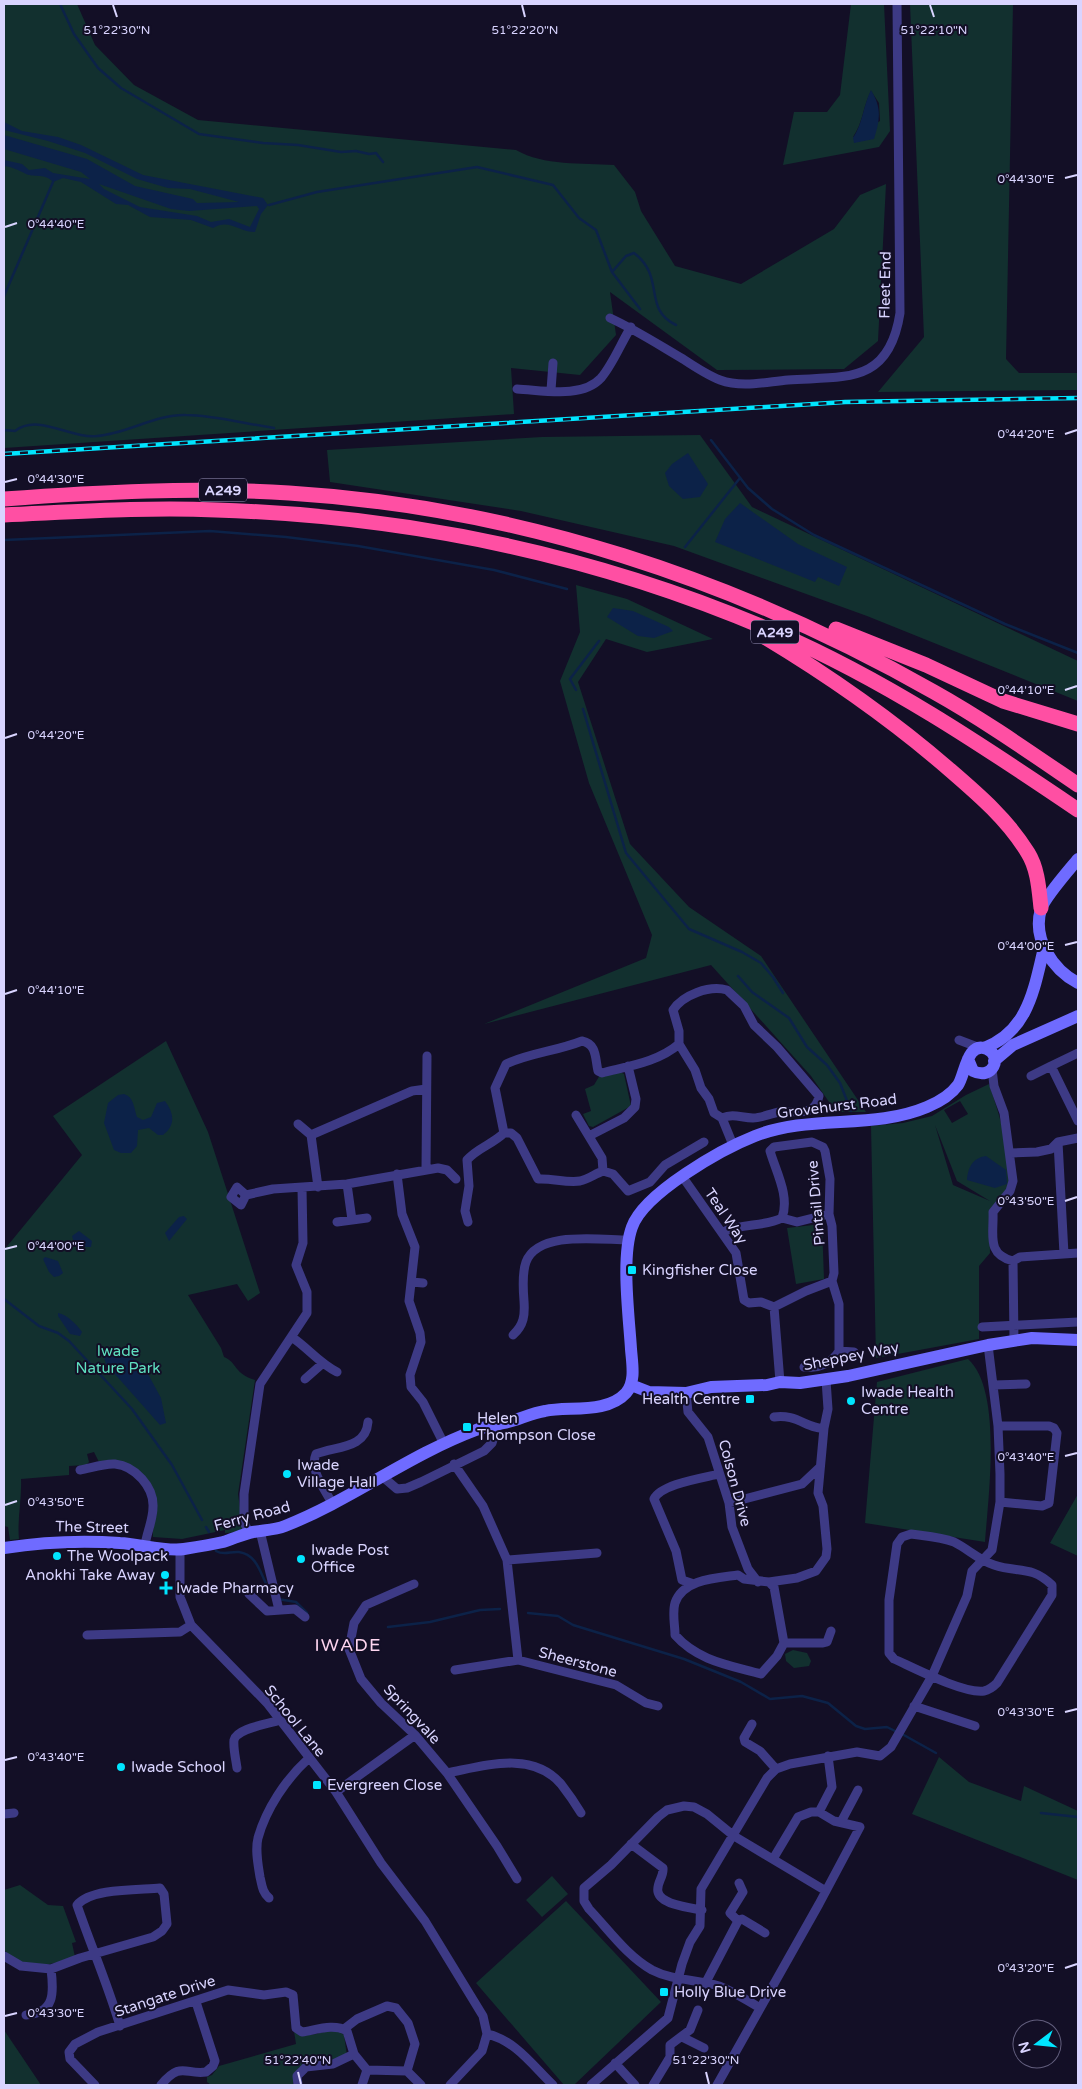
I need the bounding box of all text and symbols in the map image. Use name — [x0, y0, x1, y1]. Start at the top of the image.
text: 51°22'30"N — [84, 23, 151, 37]
text: 51°22'20"N — [492, 23, 559, 37]
text: 51°22'10"N — [901, 23, 968, 37]
text: 0°44'30"E — [998, 172, 1055, 186]
text: 0°44'40"E — [28, 217, 85, 231]
street label: Fleet End — [875, 251, 895, 319]
text: 0°44'20"E — [998, 427, 1055, 441]
text: 0°44'30"E — [28, 472, 85, 486]
road number: A249 — [199, 478, 247, 502]
road number: A249 — [751, 620, 799, 644]
text: 0°44'10"E — [998, 683, 1055, 697]
text: 0°44'20"E — [28, 728, 85, 742]
text: 0°44'00"E — [998, 939, 1055, 953]
text: 0°44'10"E — [28, 983, 85, 997]
street label: Grovehurst Road — [776, 1090, 898, 1122]
street label: Pintail Drive — [803, 1160, 829, 1246]
street label: Teal Way — [701, 1185, 751, 1247]
text: 0°43'50"E — [998, 1194, 1055, 1208]
text: 0°44'00"E — [28, 1239, 85, 1253]
place label: Kingfisher Close — [642, 1261, 757, 1279]
marker: Kingfisher Close — [626, 1264, 638, 1276]
street label: Sheppey Way — [802, 1338, 900, 1374]
park label: Iwade Nature Park — [75, 1342, 161, 1377]
place label: Iwade Health Centre — [861, 1383, 954, 1418]
place label: Health Centre — [642, 1390, 740, 1408]
marker: Health Centre — [744, 1393, 756, 1405]
marker: Iwade Health Centre — [845, 1395, 857, 1407]
place label: Helen Thompson Close — [477, 1409, 596, 1444]
marker: Helen Thompson Close — [461, 1421, 473, 1433]
street label: Colson Drive — [715, 1438, 755, 1528]
text: 0°43'40"E — [998, 1450, 1055, 1464]
place label: Iwade Village Hall — [297, 1456, 376, 1491]
marker: Iwade Village Hall — [281, 1468, 293, 1480]
text: 0°43'50"E — [28, 1495, 85, 1509]
street label: Ferry Road — [212, 1497, 292, 1535]
street label: The Street — [55, 1517, 129, 1537]
place label: Iwade Post Office — [311, 1541, 389, 1576]
place label: The Woolpack — [67, 1547, 168, 1565]
marker: The Woolpack — [51, 1550, 63, 1562]
marker: Iwade Post Office — [295, 1553, 307, 1565]
place label: Anokhi Take Away — [25, 1566, 155, 1584]
marker: Anokhi Take Away — [159, 1569, 171, 1581]
place label: Iwade Pharmacy — [176, 1579, 294, 1597]
marker: Iwade Pharmacy — [160, 1582, 172, 1594]
district label: IWADE — [315, 1634, 381, 1656]
street label: Sheerstone — [537, 1643, 619, 1681]
street label: Springvale — [380, 1680, 444, 1748]
street label: School Lane — [261, 1682, 329, 1760]
text: 0°43'30"E — [998, 1705, 1055, 1719]
text: 0°43'40"E — [28, 1750, 85, 1764]
place label: Iwade School — [131, 1758, 226, 1776]
marker: Iwade School — [115, 1761, 127, 1773]
place label: Evergreen Close — [327, 1776, 442, 1794]
marker: Evergreen Close — [311, 1779, 323, 1791]
text: 0°43'20"E — [998, 1961, 1055, 1975]
street label: Stangate Drive — [112, 1971, 218, 2021]
place label: Holly Blue Drive — [674, 1983, 786, 2001]
marker: Holly Blue Drive — [658, 1986, 670, 1998]
text: 0°43'30"E — [28, 2006, 85, 2020]
north arrow — [1012, 2019, 1062, 2069]
text: N — [1015, 2040, 1035, 2055]
text: 51°22'40"N — [265, 2053, 332, 2067]
text: 51°22'30"N — [673, 2053, 740, 2067]

